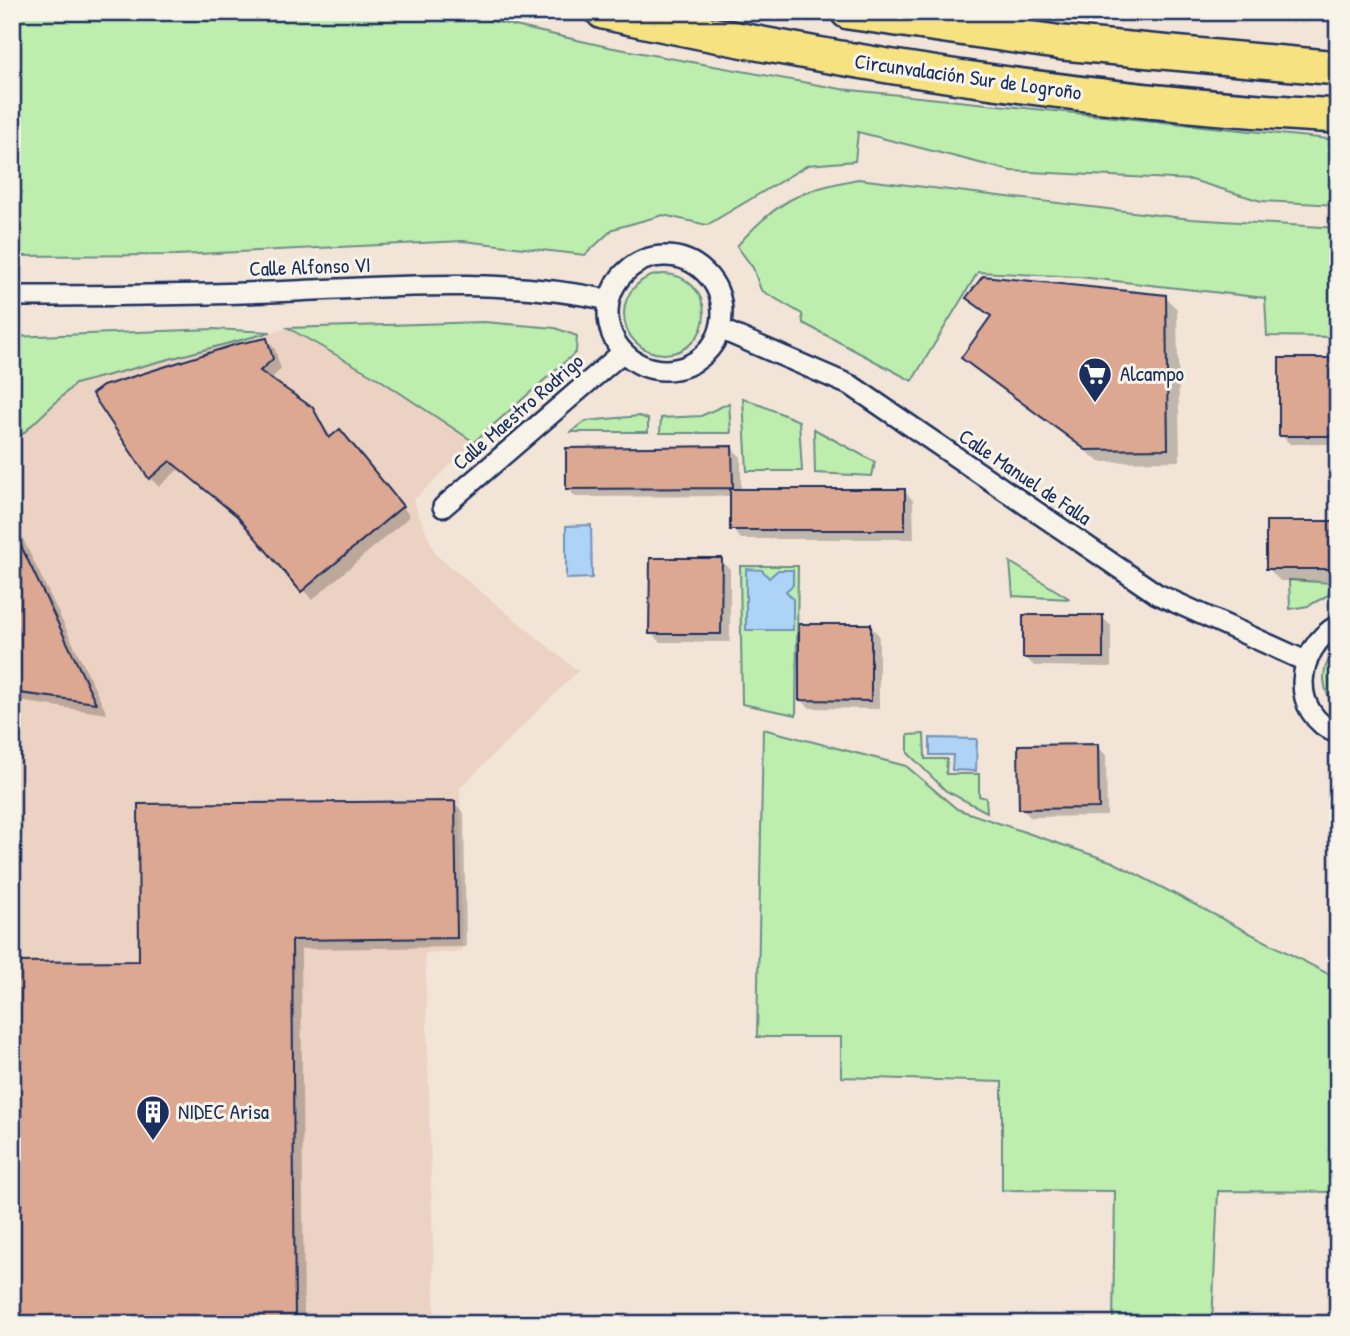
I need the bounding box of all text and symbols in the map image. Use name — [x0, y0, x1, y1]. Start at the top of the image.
street label: Circunvalación Sur de Logroño — [853, 46, 1083, 107]
street label: Calle Alfonso VI — [249, 250, 371, 283]
street label: Calle Maestro Rodrigo — [446, 347, 589, 477]
supermarket icon: Alcampo — [1076, 355, 1114, 404]
place label: Alcampo — [1120, 359, 1184, 388]
street label: Calle Manuel de Falla — [953, 421, 1097, 532]
building icon: NIDEC Arisa — [134, 1093, 172, 1142]
place label: NIDEC Arisa — [178, 1097, 269, 1126]

